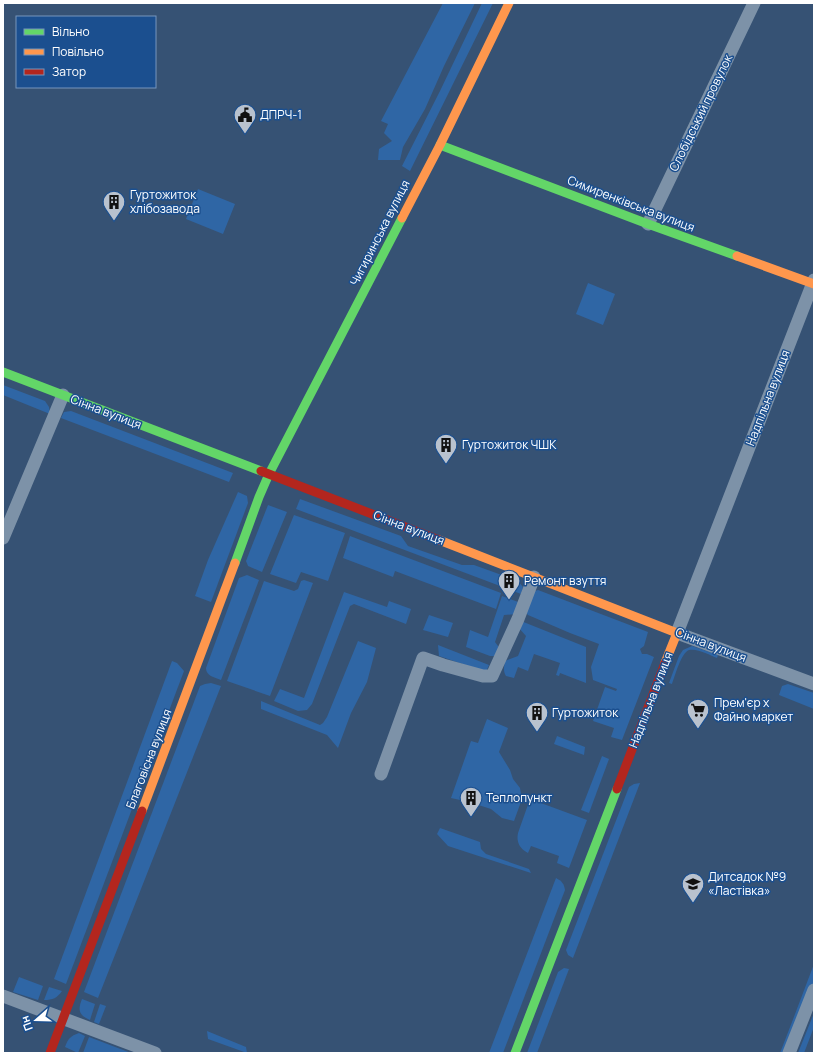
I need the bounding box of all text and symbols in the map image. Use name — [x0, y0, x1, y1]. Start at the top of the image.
legend — [16, 16, 156, 88]
text: Вільно — [52, 23, 90, 40]
text: Повільно — [52, 43, 104, 60]
street label: Слобідський провулок — [665, 51, 737, 174]
text: Затор — [52, 63, 86, 80]
public building icon: ДПРЧ-1 — [232, 102, 258, 135]
place label: ДПРЧ-1 — [260, 106, 302, 123]
street label: Симиренківська вулиця — [565, 171, 697, 236]
street label: Чигиринська вулиця — [346, 177, 414, 288]
place label: Гуртожиток хлібозавода — [130, 186, 200, 217]
building icon: Гуртожиток хлібозавода — [101, 189, 127, 222]
street label: Надпільна вулиця — [741, 347, 794, 448]
street label: Сінна вулиця — [68, 390, 144, 433]
building icon: Гуртожиток ЧШК — [433, 432, 459, 465]
place label: Гуртожиток ЧШК — [462, 436, 557, 453]
street label: Сінна вулиця — [371, 506, 447, 549]
building icon: Ремонт взуття — [496, 568, 522, 601]
place label: Ремонт взуття — [524, 572, 606, 589]
street label: Сінна вулиця — [673, 623, 749, 666]
street label: Надпільна вулиця — [624, 649, 677, 750]
place label: Прем'єр х Файно маркет — [714, 694, 793, 725]
supermarket icon: Прем'єр х Файно маркет — [685, 697, 711, 730]
building icon: Гуртожиток — [524, 700, 550, 733]
place label: Гуртожиток — [552, 704, 619, 721]
street label: Благовісна вулиця — [122, 706, 175, 811]
building icon: Теплопункт — [458, 785, 484, 818]
place label: Теплопункт — [486, 789, 552, 806]
place label: Дитсадок №9 «Ластівка» — [708, 868, 786, 899]
school or university icon: Дитсадок №9 «Ластівка» — [680, 871, 706, 904]
north arrow — [16, 1000, 56, 1040]
text: Пн — [17, 1014, 36, 1033]

